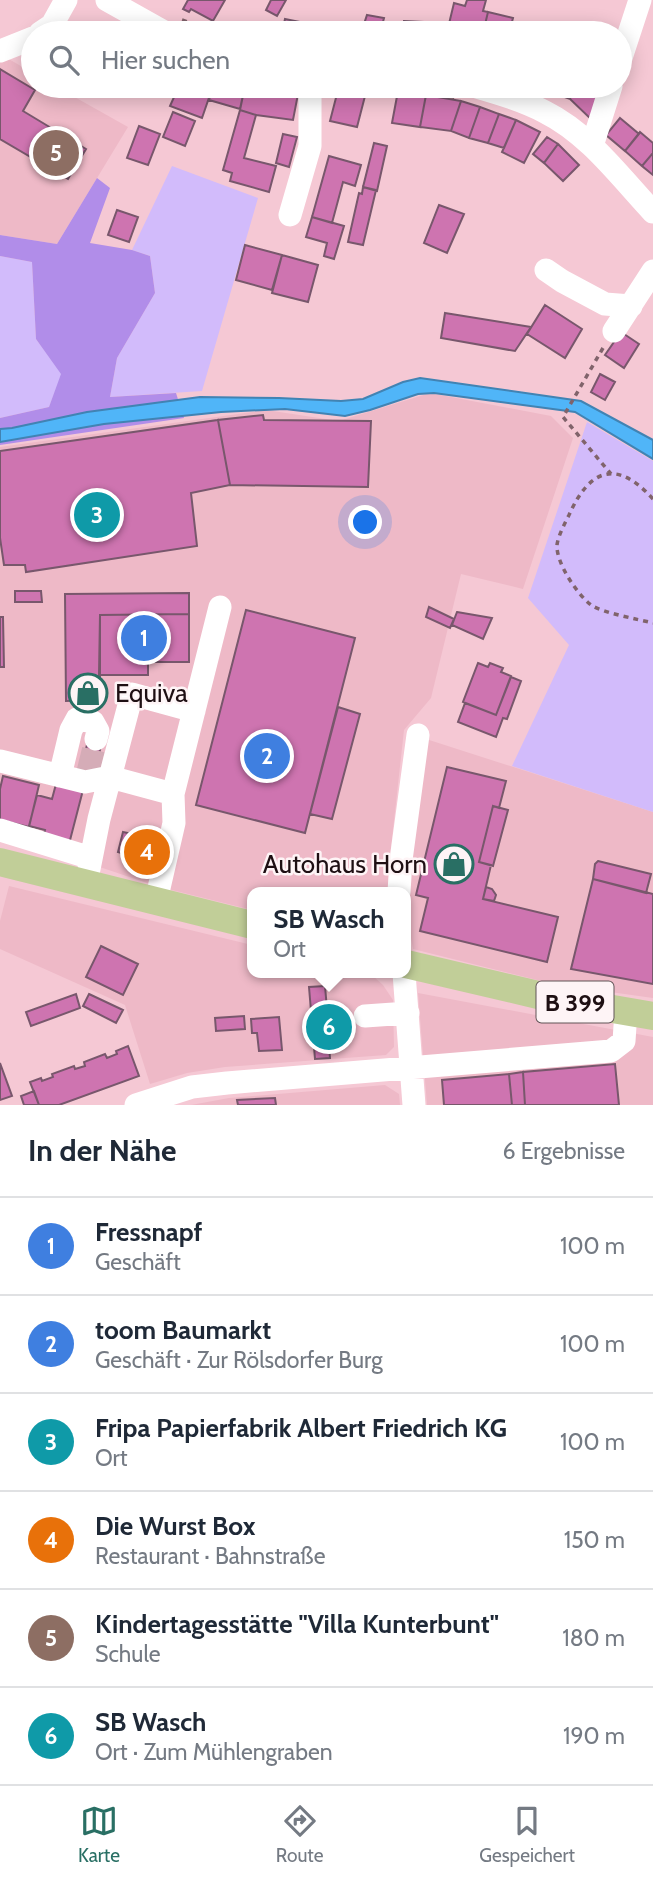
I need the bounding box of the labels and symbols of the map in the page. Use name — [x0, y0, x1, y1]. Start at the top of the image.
pin: 5 — [33, 127, 79, 179]
pin: 3 — [74, 489, 120, 541]
your location — [348, 505, 382, 539]
pin: 1 — [121, 612, 167, 664]
shop icon: Equiva — [67, 672, 109, 714]
place label: Equiva — [115, 677, 188, 709]
pin: 2 — [244, 730, 290, 782]
pin: 4 — [124, 826, 170, 878]
shop icon: Autohaus Horn — [433, 843, 475, 885]
place label: Autohaus Horn — [263, 848, 427, 880]
road number: B 399 — [536, 982, 614, 1022]
pin: 6 — [306, 1001, 352, 1053]

